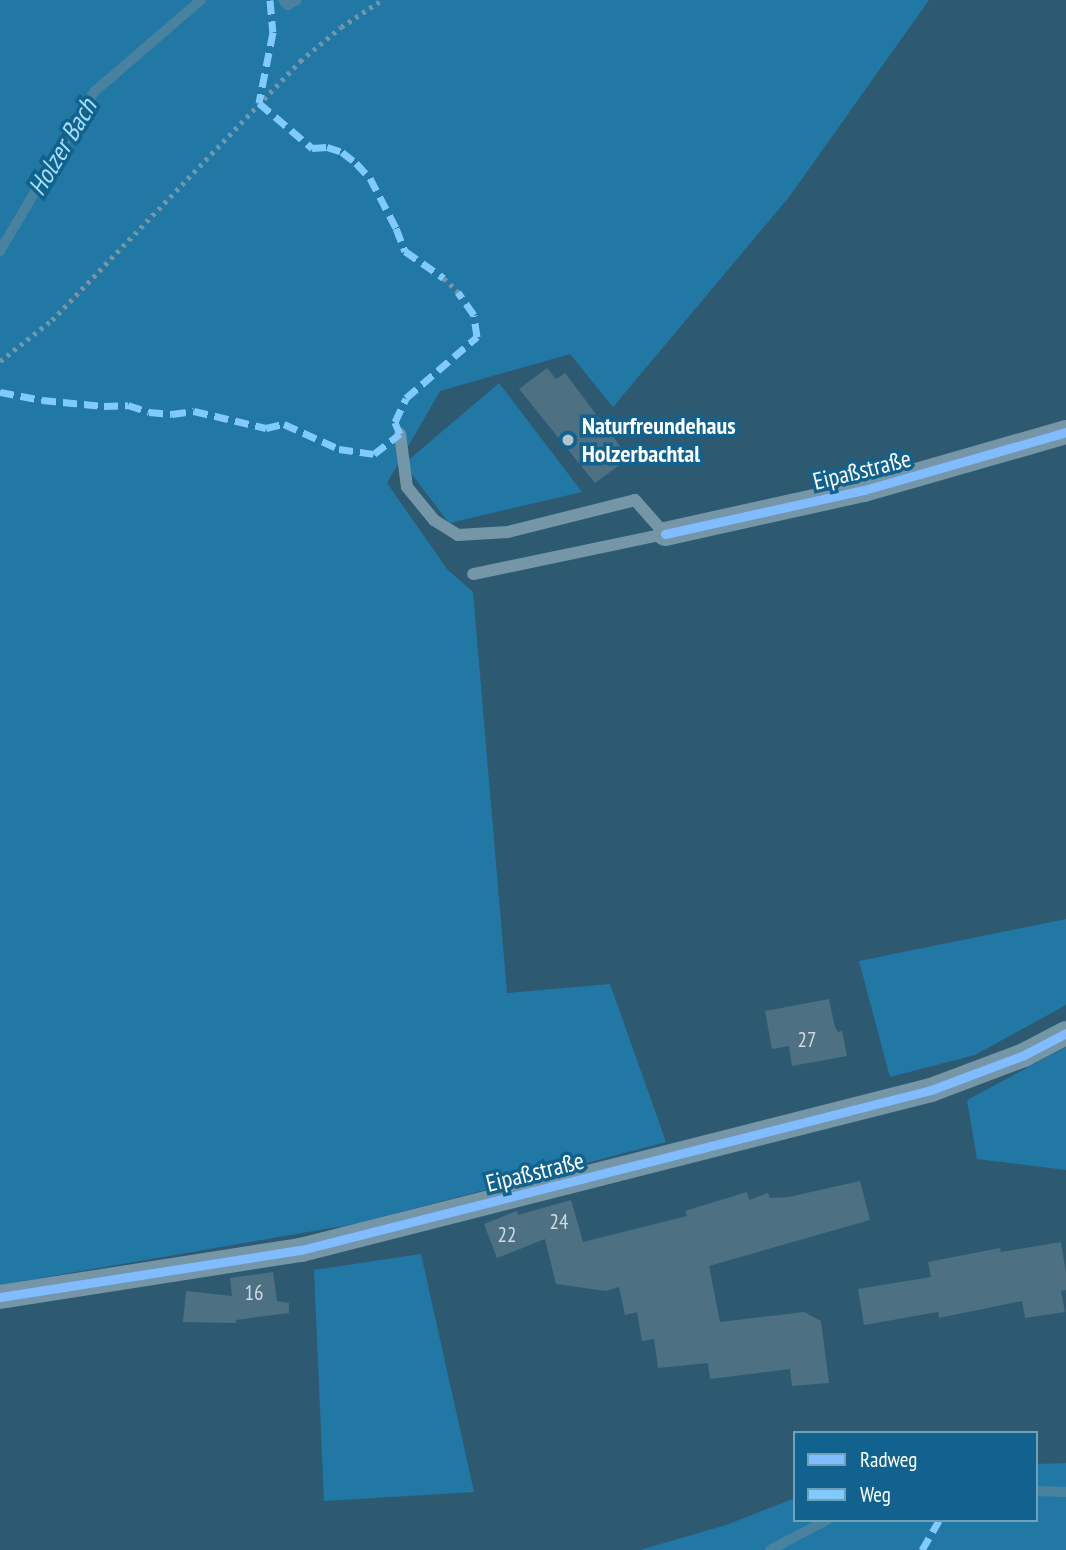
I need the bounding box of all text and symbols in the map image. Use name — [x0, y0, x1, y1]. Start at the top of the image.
water label: Holzer Bach — [21, 93, 103, 201]
place label: Naturfreundehaus Holzerbachtal — [582, 412, 736, 468]
marker: Naturfreundehaus Holzerbachtal — [560, 432, 576, 448]
street label: Eipaßstraße — [810, 444, 914, 496]
house number: 27 — [798, 1027, 816, 1053]
street label: Eipaßstraße — [483, 1146, 587, 1198]
house number: 24 — [550, 1209, 568, 1235]
house number: 22 — [498, 1222, 516, 1248]
house number: 16 — [245, 1280, 263, 1306]
legend — [793, 1431, 1038, 1522]
text: Radweg — [860, 1446, 917, 1473]
text: Weg — [860, 1481, 891, 1508]

